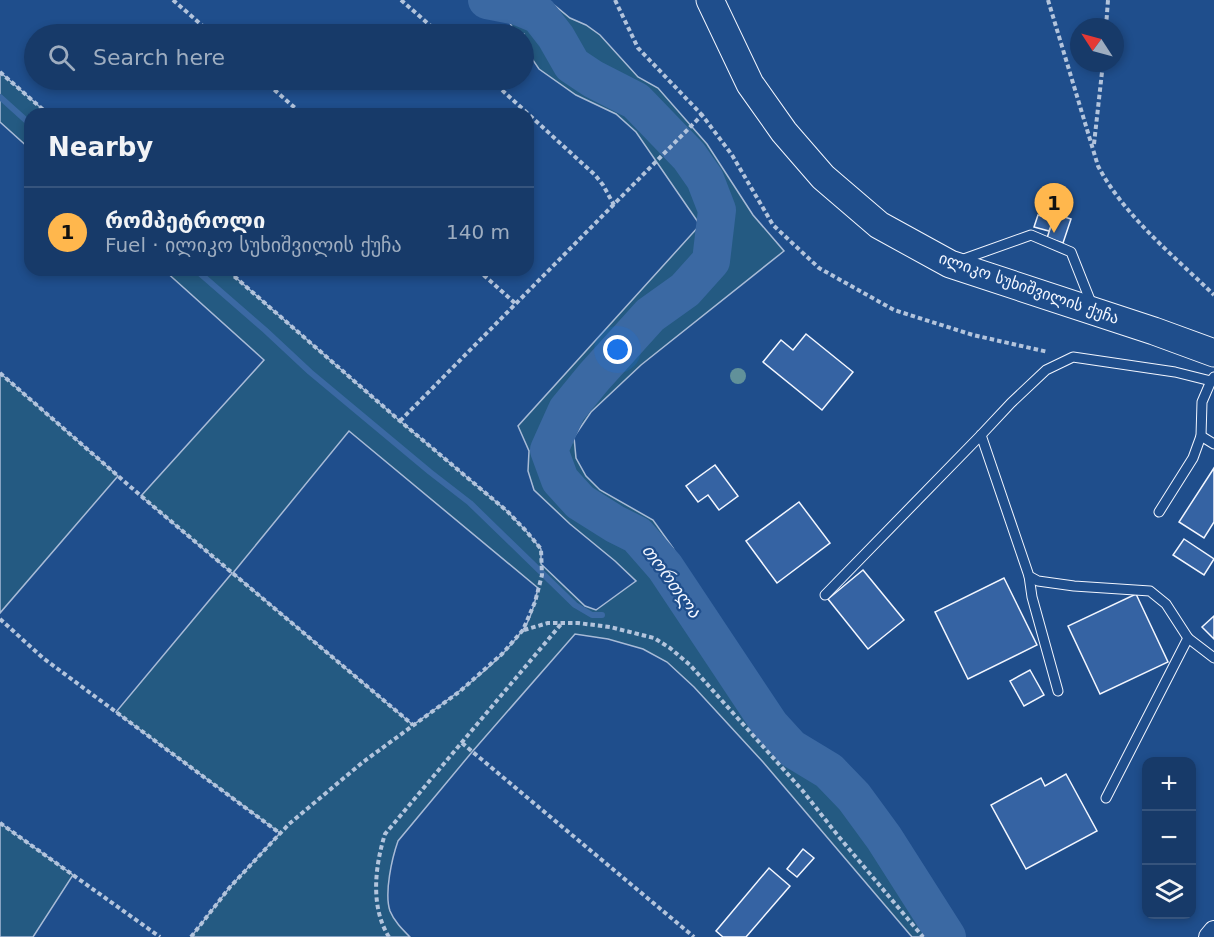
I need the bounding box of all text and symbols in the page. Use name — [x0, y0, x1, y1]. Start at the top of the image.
north arrow — [1070, 18, 1124, 72]
search box — [24, 24, 534, 90]
icon: search — [45, 41, 78, 74]
text: Search here — [93, 45, 225, 70]
text: Nearby — [48, 132, 153, 162]
pin: 1 — [1034, 184, 1074, 233]
text: რომპეტროლი — [105, 208, 265, 233]
text: 1 — [61, 220, 74, 244]
text: 140 m — [446, 220, 510, 244]
text: Fuel · ილიკო სუხიშვილის ქუჩა — [105, 233, 402, 257]
street label: ილიკო სუხიშვილის ქუჩა — [936, 248, 1122, 328]
your location — [603, 335, 632, 364]
water label: თორთლა — [638, 540, 706, 622]
map controls — [1142, 757, 1196, 919]
button: + — [1142, 757, 1196, 811]
button: − — [1142, 811, 1196, 865]
button: layers — [1142, 865, 1196, 919]

